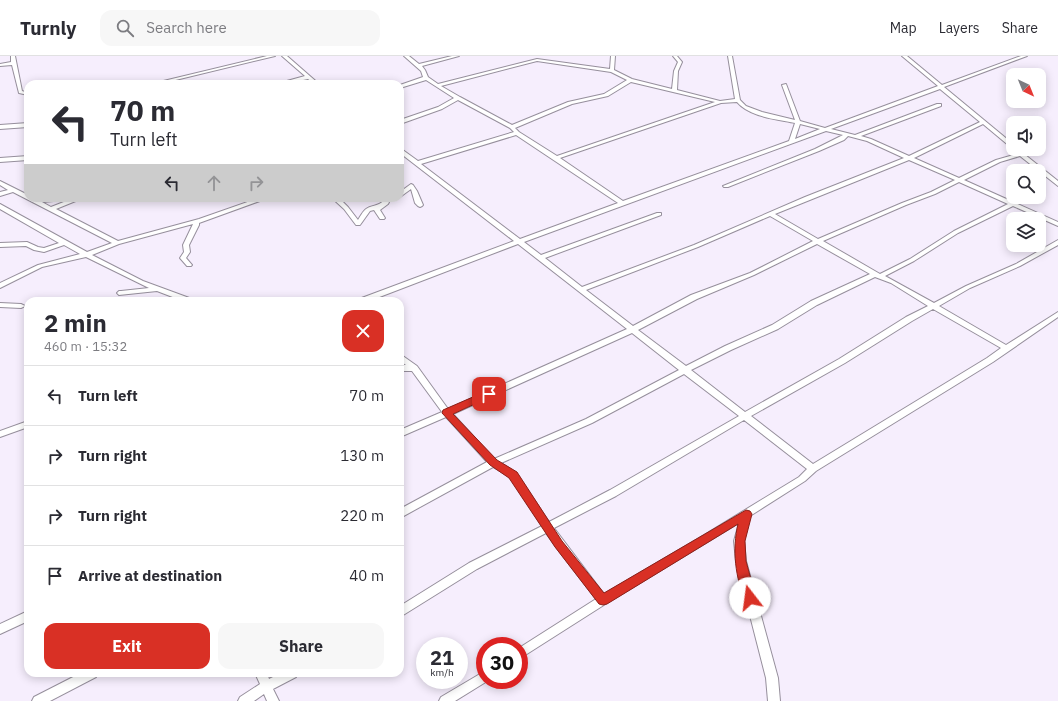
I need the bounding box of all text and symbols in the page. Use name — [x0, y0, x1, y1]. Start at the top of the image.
search box — [100, 10, 380, 46]
text: Turnly — [20, 16, 76, 40]
icon: search — [114, 17, 136, 39]
text: Search here — [146, 18, 227, 37]
text: Map — [890, 19, 917, 37]
text: Layers — [939, 19, 980, 37]
text: Share — [1002, 19, 1038, 37]
north arrow — [1006, 68, 1046, 108]
map controls — [1006, 68, 1046, 252]
text: 70 m — [110, 92, 175, 129]
icon: left — [44, 96, 96, 148]
button: sound — [1006, 116, 1046, 156]
text: Turn left — [110, 128, 178, 151]
button: search — [1006, 164, 1046, 204]
icon: left — [161, 172, 183, 194]
icon: ahead — [203, 172, 225, 194]
icon: right — [245, 172, 267, 194]
button: layers — [1006, 212, 1046, 252]
text: 2 min — [44, 307, 107, 339]
button: close — [342, 310, 384, 352]
text: 460 m · 15:32 — [44, 338, 127, 355]
pin — [472, 377, 506, 411]
icon: arrive — [478, 383, 500, 405]
icon: left — [44, 385, 66, 407]
text: Turn left — [78, 386, 138, 405]
text: 70 m — [349, 386, 384, 405]
icon: right — [44, 445, 66, 467]
text: Turn right — [78, 446, 147, 465]
text: 130 m — [340, 446, 384, 465]
icon: right — [44, 505, 66, 527]
text: Turn right — [78, 506, 147, 525]
text: 220 m — [340, 506, 384, 525]
icon: arrive — [44, 565, 66, 587]
text: Arrive at destination — [78, 566, 222, 585]
text: 40 m — [349, 566, 384, 585]
position arrow — [729, 577, 771, 619]
button: Exit — [44, 623, 210, 669]
button: Share — [218, 623, 384, 669]
speed limit sign: 30 — [476, 637, 528, 689]
text: 21 — [430, 644, 454, 671]
text: km/h — [430, 666, 454, 679]

